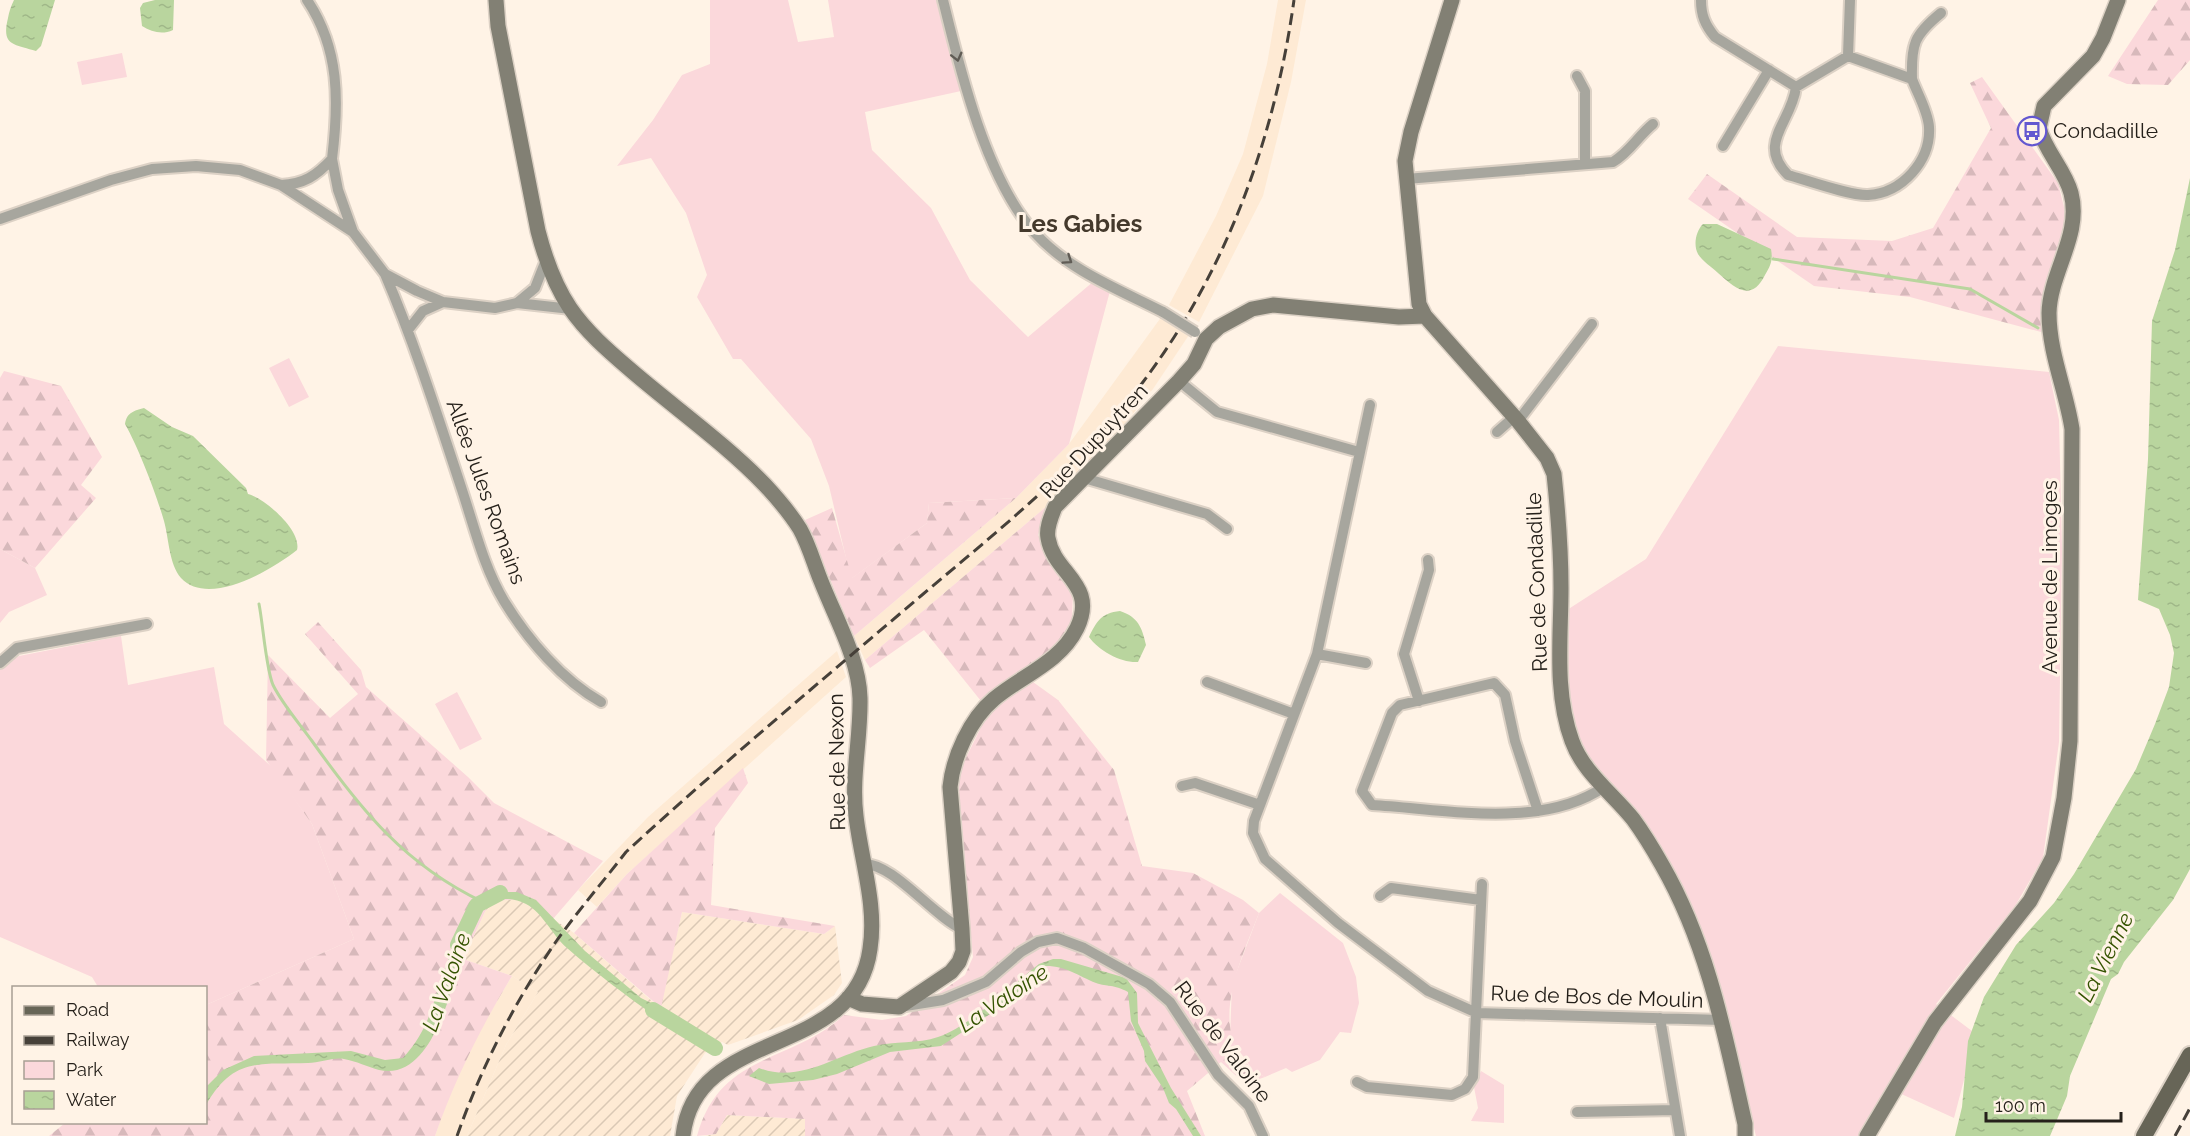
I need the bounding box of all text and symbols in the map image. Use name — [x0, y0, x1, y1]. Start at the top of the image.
one-way arrow — [950, 52, 963, 62]
bus stop icon: Condadille — [2016, 115, 2048, 147]
place label: Condadille — [2053, 118, 2158, 143]
district label: Les Gabies — [1018, 209, 1142, 238]
one-way arrow — [1061, 253, 1072, 264]
street label: Rue Dupuytren — [1034, 379, 1153, 503]
street label: Allée Jules Romains — [441, 396, 532, 588]
street label: Avenue de Limoges — [2037, 480, 2062, 674]
street label: Rue de Condadille — [1521, 492, 1552, 672]
street label: Rue de Nexon — [823, 693, 850, 831]
water label: La Vienne — [2071, 908, 2139, 1006]
water label: La Valoine — [416, 929, 476, 1035]
water label: La Valoine — [953, 958, 1053, 1038]
street label: Rue de Valoine — [1170, 976, 1277, 1107]
street label: Rue de Bos de Moulin — [1490, 980, 1704, 1013]
legend — [12, 986, 207, 1124]
text: Road — [66, 999, 109, 1020]
text: Railway — [66, 1029, 130, 1050]
text: Park — [66, 1059, 103, 1080]
scale bar — [1986, 1085, 2121, 1123]
text: Water — [66, 1089, 117, 1110]
text: 100 m — [1995, 1095, 2046, 1116]

